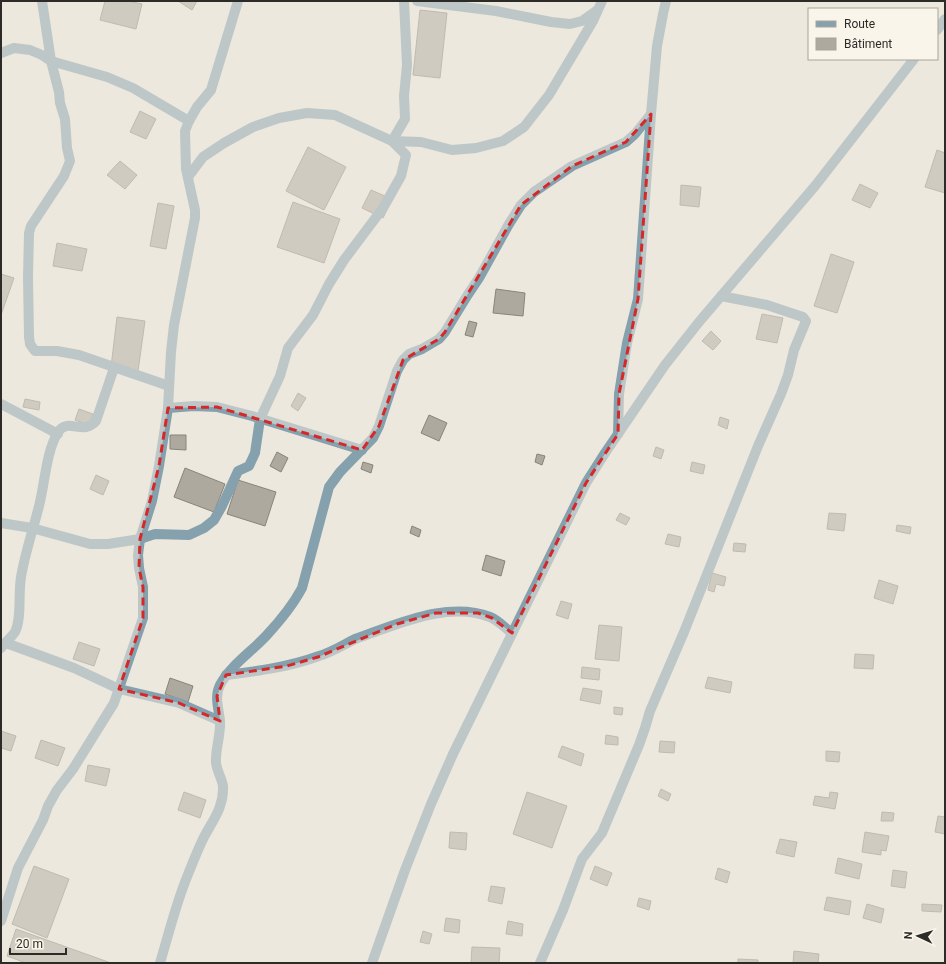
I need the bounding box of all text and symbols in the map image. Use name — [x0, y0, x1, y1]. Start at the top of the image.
legend — [808, 8, 938, 60]
text: Route — [844, 17, 875, 31]
text: Bâtiment — [844, 37, 892, 51]
north arrow — [898, 916, 938, 956]
scale bar — [10, 930, 66, 956]
text: N — [902, 931, 915, 940]
text: 20 m — [16, 937, 43, 951]

